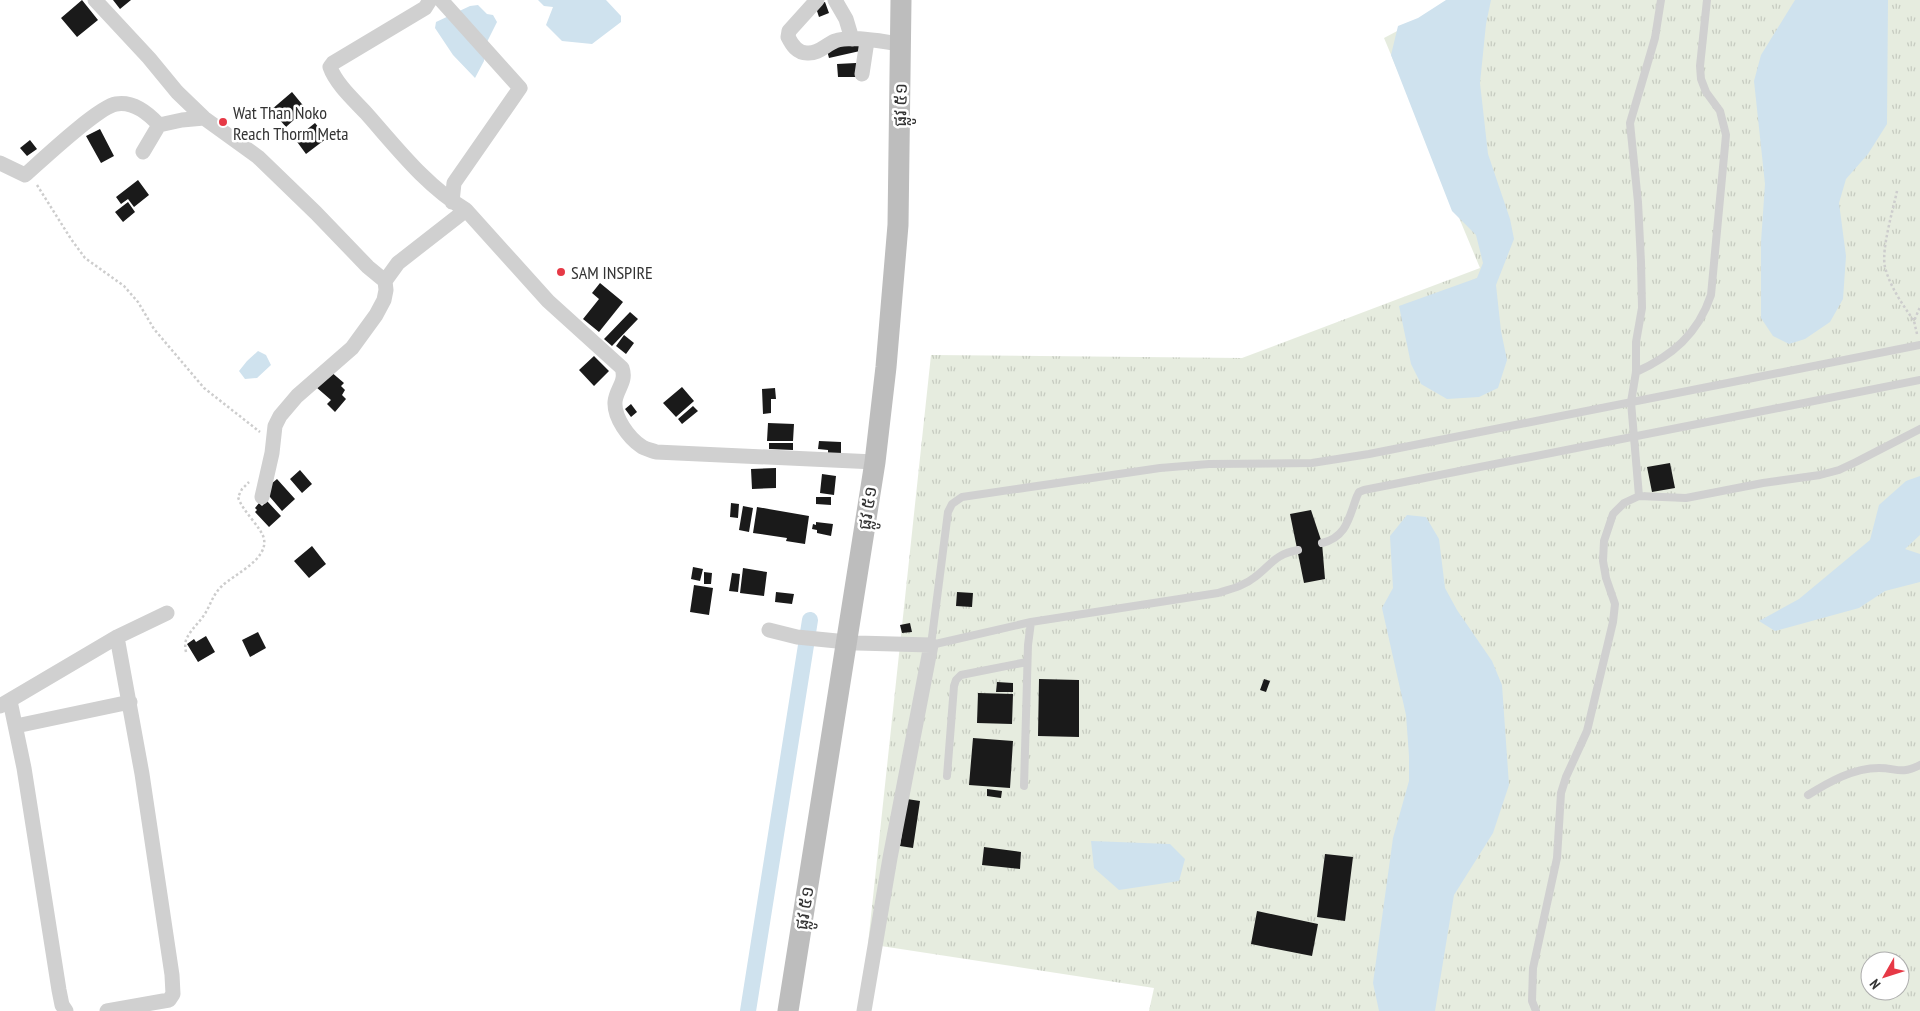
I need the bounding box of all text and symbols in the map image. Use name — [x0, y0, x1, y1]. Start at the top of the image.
street label: ផ្លូវ ៥១ — [888, 83, 917, 127]
place label: Wat Than Noko Reach Thorm Meta — [233, 101, 349, 145]
marker: Wat Than Noko Reach Thorm Meta — [217, 116, 229, 128]
place label: SAM INSPIRE — [571, 261, 653, 284]
marker: SAM INSPIRE — [555, 266, 567, 278]
street label: ផ្លូវ ៥១ — [852, 484, 887, 532]
street label: ផ្លូវ ៥១ — [789, 884, 824, 932]
north arrow — [1860, 951, 1910, 1001]
text: N — [1866, 976, 1884, 993]

